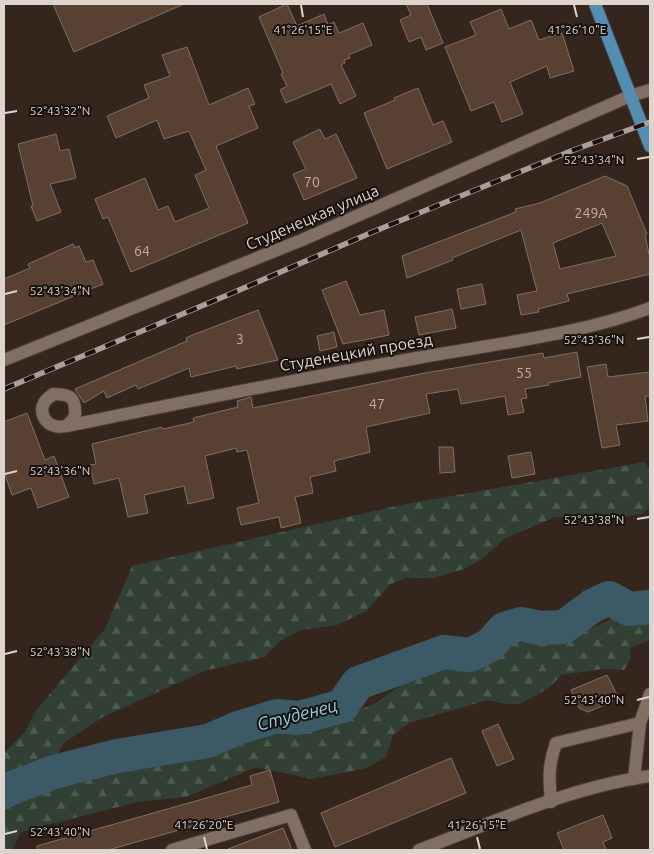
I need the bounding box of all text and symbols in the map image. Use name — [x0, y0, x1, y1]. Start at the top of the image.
text: 41°26'15"E — [274, 23, 333, 36]
text: 41°26'10"E — [548, 23, 607, 36]
text: 52°43'32"N — [30, 104, 90, 117]
text: 52°43'34"N — [564, 153, 624, 166]
house number: 70 — [304, 174, 320, 190]
street label: Студенецкая улица — [243, 181, 381, 253]
house number: 249А — [575, 205, 607, 221]
house number: 64 — [134, 243, 150, 259]
text: 52°43'34"N — [30, 284, 90, 297]
street label: Студенецкий проезд — [278, 330, 434, 374]
house number: 3 — [236, 331, 244, 347]
text: 52°43'36"N — [564, 333, 624, 346]
house number: 55 — [516, 365, 532, 381]
house number: 47 — [369, 396, 385, 412]
text: 52°43'36"N — [30, 464, 90, 477]
text: 52°43'38"N — [564, 513, 624, 526]
text: 52°43'38"N — [30, 645, 90, 658]
text: 52°43'40"N — [564, 693, 624, 706]
water label: Студенец — [255, 694, 339, 734]
text: 41°26'20"E — [175, 818, 234, 831]
text: 41°26'15"E — [448, 818, 507, 831]
text: 52°43'40"N — [30, 825, 90, 838]

